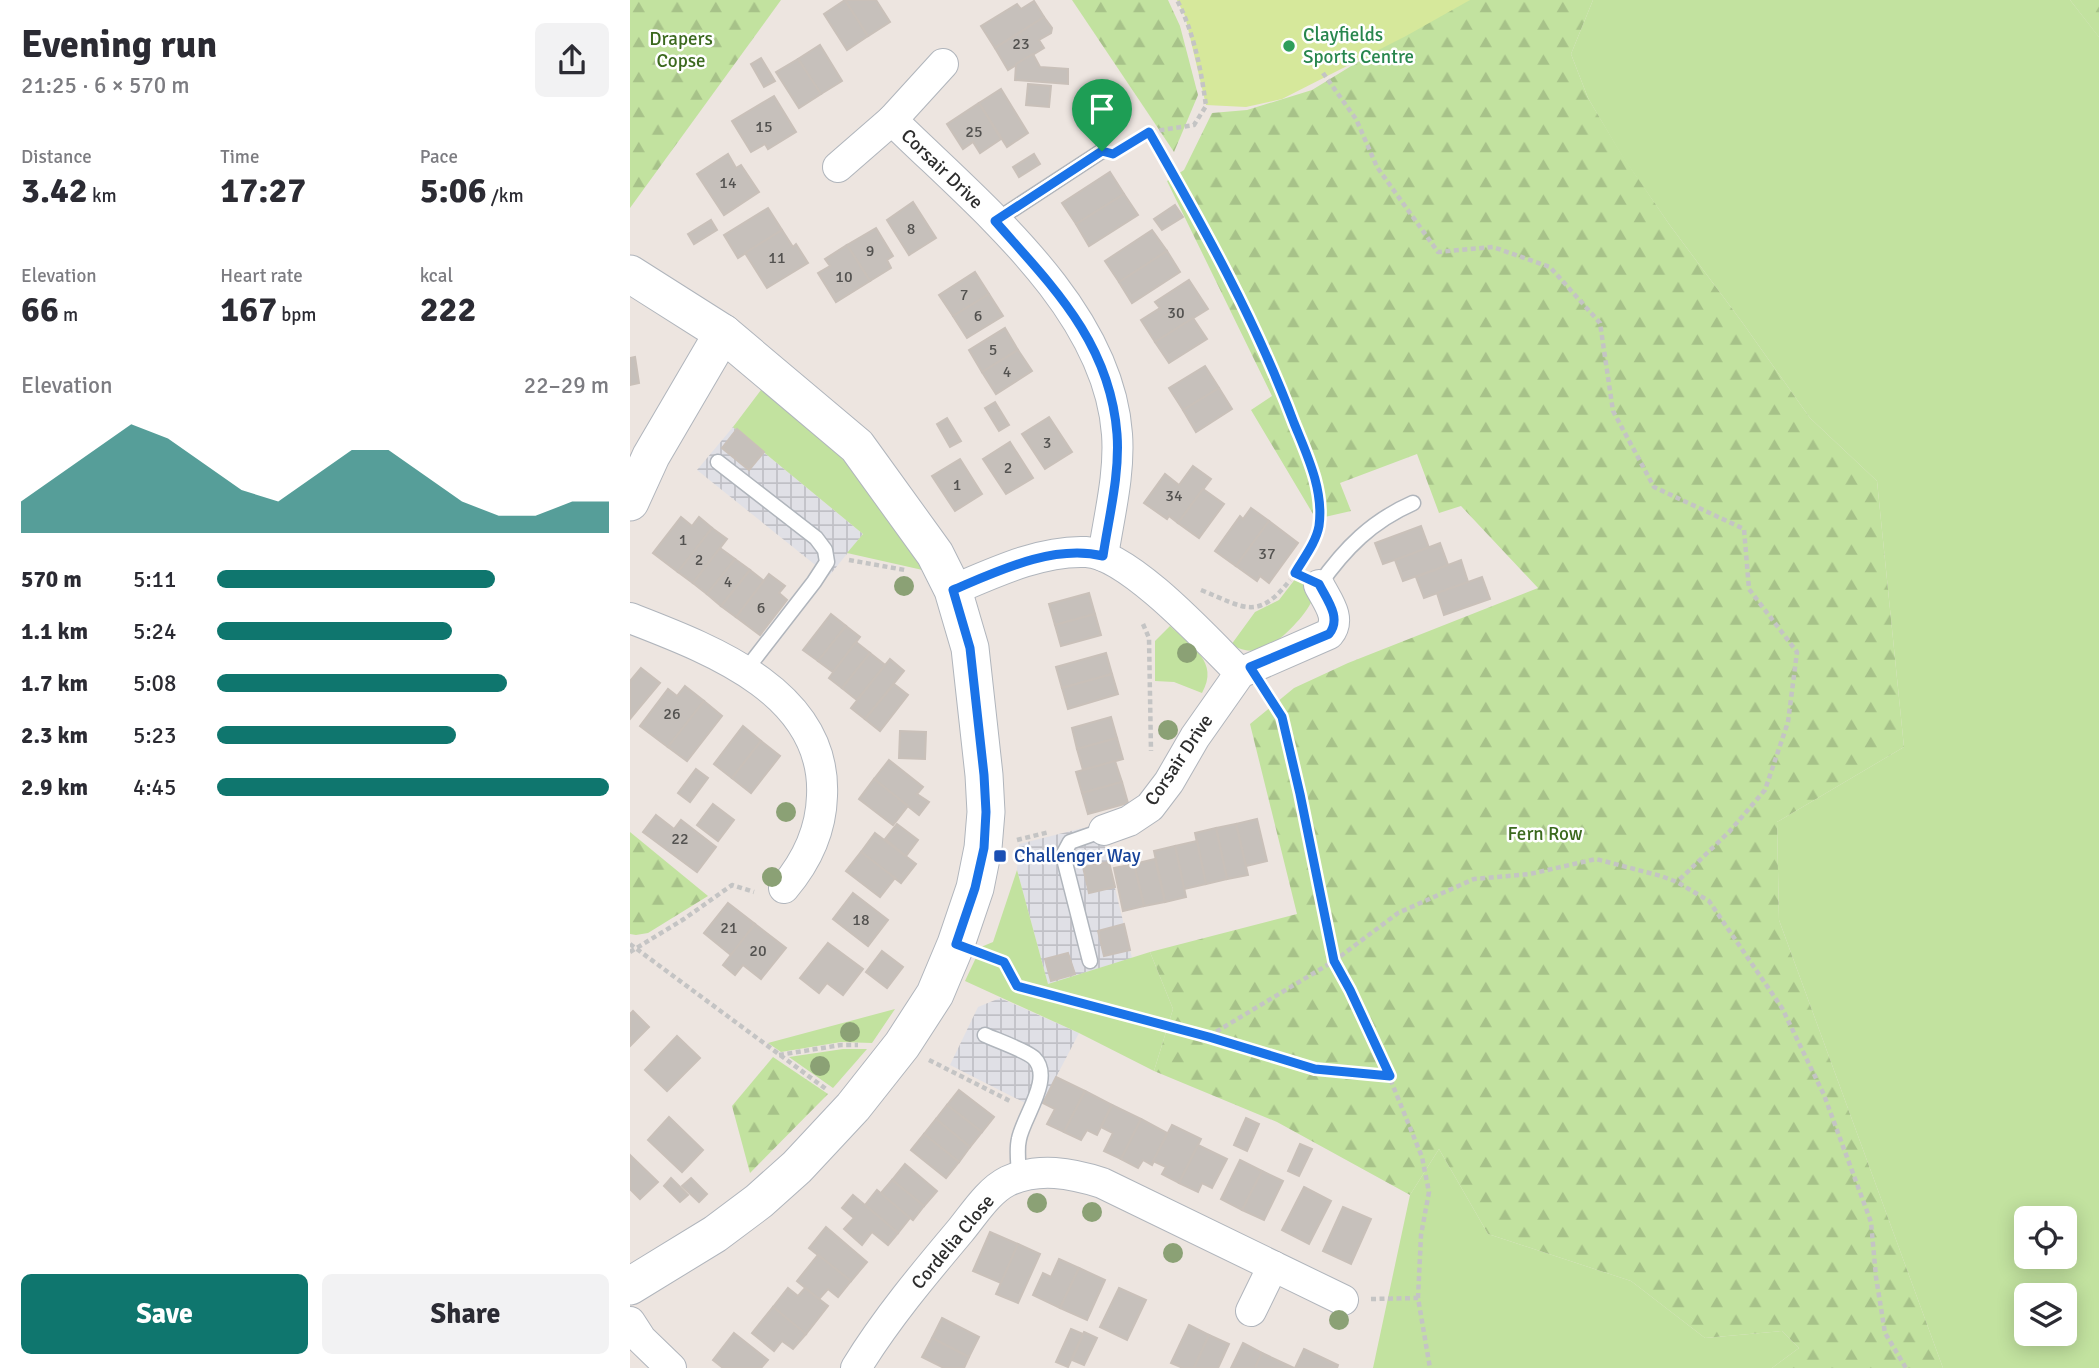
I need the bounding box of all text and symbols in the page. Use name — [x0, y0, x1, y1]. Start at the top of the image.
text: Evening run — [21, 21, 217, 68]
button: share — [535, 23, 609, 97]
place label: Clayfields Sports Centre — [1303, 23, 1414, 69]
park label: Drapers Copse — [649, 27, 713, 73]
house number: 23 — [1012, 34, 1030, 54]
marker: Clayfields Sports Centre — [1281, 38, 1297, 54]
text: 21:25 · 6 × 570 m — [21, 71, 190, 100]
pin — [1072, 79, 1132, 151]
icon: arrive — [1083, 90, 1121, 128]
house number: 15 — [755, 117, 773, 137]
house number: 25 — [965, 122, 983, 142]
street label: Corsair Drive — [896, 124, 988, 214]
text: Distance — [21, 145, 92, 169]
text: Time — [220, 145, 259, 169]
text: Pace — [420, 145, 458, 169]
text: 3.42 — [21, 169, 88, 212]
text: 17:27 — [220, 169, 306, 212]
text: 5:06 — [420, 169, 487, 212]
house number: 14 — [719, 173, 737, 193]
text: km — [88, 184, 117, 208]
text: /km — [487, 184, 524, 208]
house number: 8 — [907, 219, 915, 239]
house number: 9 — [866, 241, 874, 261]
house number: 11 — [768, 248, 786, 268]
text: Elevation — [21, 264, 97, 288]
text: Heart rate — [220, 264, 303, 288]
text: kcal — [420, 264, 453, 288]
house number: 10 — [835, 267, 853, 287]
house number: 7 — [960, 285, 968, 305]
text: 66 — [21, 288, 59, 331]
text: 167 — [220, 288, 277, 331]
text: 222 — [420, 288, 476, 331]
text: m — [59, 303, 78, 327]
text: bpm — [277, 303, 316, 327]
house number: 30 — [1167, 303, 1185, 323]
house number: 6 — [974, 306, 982, 326]
house number: 5 — [989, 340, 997, 360]
house number: 4 — [1003, 362, 1012, 382]
text: Elevation — [21, 371, 113, 400]
text: 22–29 m — [524, 371, 609, 400]
house number: 3 — [1043, 433, 1051, 453]
house number: 2 — [1004, 458, 1012, 478]
house number: 1 — [953, 475, 961, 495]
house number: 34 — [1165, 486, 1183, 506]
house number: 1 — [679, 530, 687, 550]
house number: 37 — [1258, 544, 1276, 564]
house number: 2 — [695, 550, 703, 570]
text: 570 m — [21, 565, 82, 594]
text: 5:11 — [133, 565, 176, 594]
house number: 4 — [724, 572, 733, 592]
house number: 6 — [757, 598, 765, 618]
text: 1.1 km — [21, 617, 88, 646]
text: 5:24 — [133, 617, 176, 646]
text: 1.7 km — [21, 669, 88, 698]
text: 5:08 — [133, 669, 176, 698]
house number: 26 — [663, 704, 681, 724]
street label: Corsair Drive — [1140, 710, 1218, 810]
text: 2.3 km — [21, 721, 88, 750]
text: 5:23 — [133, 721, 176, 750]
text: 2.9 km — [21, 773, 88, 802]
text: 4:45 — [133, 773, 176, 802]
park label: Fern Row — [1508, 822, 1583, 846]
house number: 22 — [671, 829, 689, 849]
place label: Challenger Way — [1014, 844, 1141, 868]
marker: Challenger Way — [992, 848, 1008, 864]
house number: 18 — [852, 910, 870, 930]
house number: 21 — [720, 918, 738, 938]
house number: 20 — [749, 941, 767, 961]
street label: Cordelia Close — [906, 1190, 1000, 1294]
map controls — [2014, 1206, 2077, 1346]
button: locate — [2014, 1206, 2077, 1269]
button: Save — [21, 1274, 308, 1354]
button: Share — [322, 1274, 609, 1354]
button: layers — [2014, 1283, 2077, 1346]

